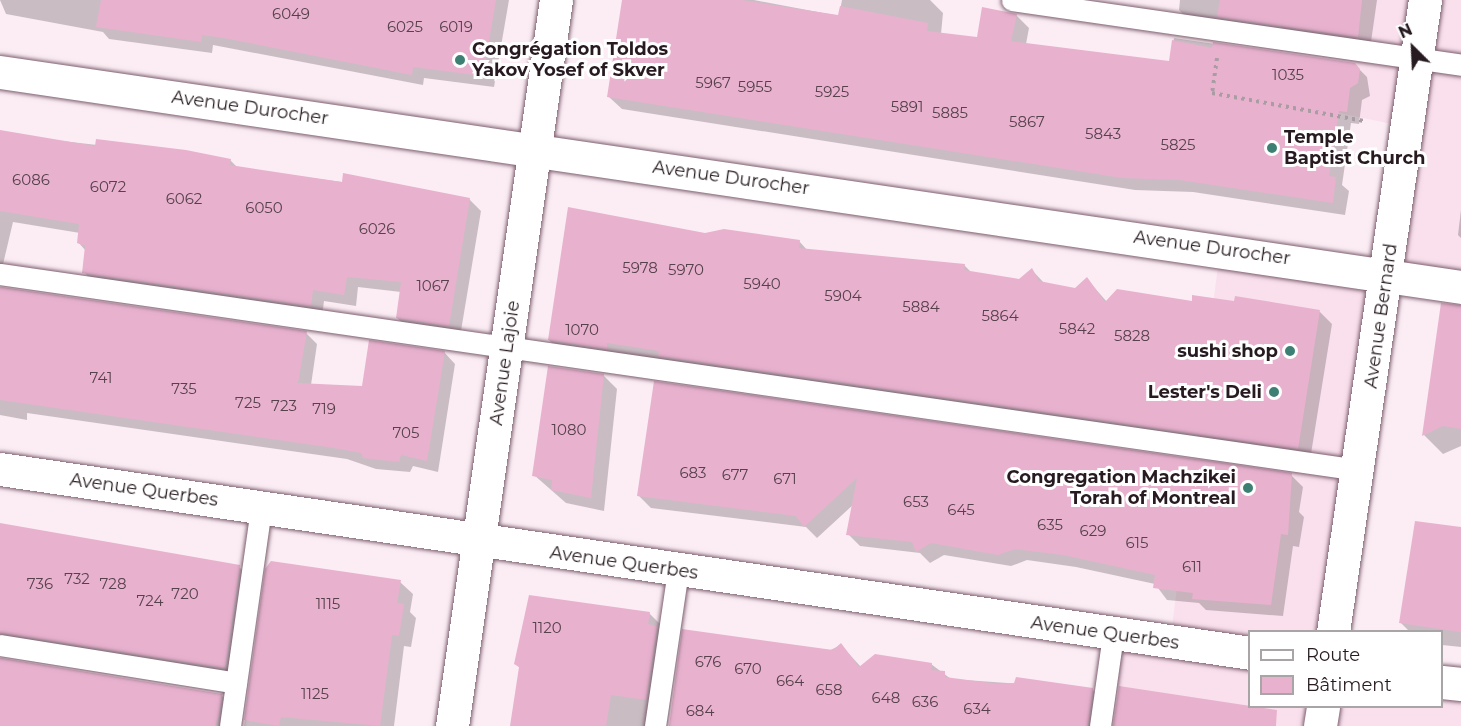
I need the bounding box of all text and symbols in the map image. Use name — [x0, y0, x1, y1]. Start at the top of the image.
house number: 6049 — [272, 5, 310, 23]
house number: 6025 — [387, 18, 423, 36]
house number: 6019 — [439, 18, 473, 36]
north arrow — [1383, 18, 1443, 78]
text: N — [1396, 20, 1415, 42]
place label: Congrégation Toldos Yakov Yosef of Skver — [472, 39, 668, 82]
marker: Congrégation Toldos Yakov Yosef of Skver — [453, 53, 467, 67]
house number: 1035 — [1272, 66, 1304, 84]
house number: 5967 — [695, 74, 731, 92]
house number: 5955 — [738, 78, 772, 96]
house number: 5925 — [815, 83, 849, 101]
street label: Avenue Durocher — [170, 86, 330, 130]
house number: 5891 — [891, 98, 923, 116]
house number: 5885 — [932, 104, 968, 122]
house number: 5867 — [1009, 113, 1045, 131]
house number: 5843 — [1085, 125, 1121, 143]
place label: Temple Baptist Church — [1284, 127, 1425, 170]
house number: 5825 — [1160, 136, 1196, 154]
marker: Temple Baptist Church — [1265, 141, 1279, 155]
street label: Avenue Durocher — [651, 156, 811, 200]
house number: 6086 — [12, 171, 50, 189]
house number: 6072 — [90, 178, 126, 196]
house number: 6062 — [166, 190, 202, 208]
house number: 6050 — [245, 199, 283, 217]
house number: 6026 — [359, 220, 395, 238]
street label: Avenue Durocher — [1132, 226, 1292, 270]
street label: Avenue Bernard — [1360, 242, 1402, 390]
house number: 5978 — [622, 259, 658, 277]
house number: 5970 — [668, 261, 704, 279]
house number: 5940 — [743, 275, 781, 293]
house number: 1067 — [416, 277, 450, 295]
house number: 5904 — [824, 287, 862, 305]
house number: 5884 — [902, 298, 940, 316]
street label: Avenue Lajoie — [486, 299, 524, 427]
house number: 5864 — [981, 307, 1019, 325]
house number: 5842 — [1059, 320, 1095, 338]
house number: 1070 — [565, 321, 599, 339]
house number: 5828 — [1114, 327, 1150, 345]
place label: sushi shop — [1177, 340, 1278, 362]
marker: sushi shop — [1283, 344, 1297, 358]
house number: 741 — [90, 369, 112, 387]
house number: 735 — [171, 380, 197, 398]
place label: Lester's Deli — [1148, 381, 1262, 403]
marker: Lester's Deli — [1267, 385, 1281, 399]
house number: 725 — [235, 394, 261, 412]
house number: 723 — [271, 397, 297, 415]
house number: 719 — [312, 400, 336, 418]
house number: 1080 — [552, 421, 586, 439]
house number: 705 — [393, 424, 419, 442]
house number: 683 — [679, 464, 707, 482]
house number: 677 — [722, 466, 748, 484]
place label: Congregation Machzikei Torah of Montreal — [1006, 467, 1236, 510]
street label: Avenue Querbes — [68, 469, 220, 511]
house number: 671 — [773, 470, 797, 488]
marker: Congregation Machzikei Torah of Montreal — [1241, 481, 1255, 495]
house number: 653 — [903, 493, 929, 511]
house number: 645 — [947, 501, 975, 519]
house number: 635 — [1037, 516, 1063, 534]
house number: 629 — [1080, 522, 1106, 540]
house number: 615 — [1125, 534, 1149, 552]
street label: Avenue Querbes — [548, 542, 700, 584]
house number: 611 — [1182, 558, 1202, 576]
house number: 732 — [64, 570, 90, 588]
house number: 736 — [27, 575, 53, 593]
house number: 728 — [100, 575, 126, 593]
house number: 720 — [171, 585, 199, 603]
house number: 724 — [137, 592, 163, 610]
house number: 1115 — [316, 595, 340, 613]
street label: Avenue Querbes — [1029, 612, 1181, 654]
house number: 1120 — [532, 619, 562, 637]
legend — [1248, 630, 1443, 708]
text: Route — [1306, 644, 1360, 666]
house number: 676 — [695, 653, 721, 671]
house number: 670 — [734, 660, 762, 678]
house number: 664 — [776, 672, 804, 690]
text: Bâtiment — [1306, 674, 1392, 696]
house number: 658 — [815, 681, 843, 699]
house number: 1125 — [301, 685, 329, 703]
house number: 648 — [872, 689, 900, 707]
house number: 636 — [912, 693, 938, 711]
house number: 634 — [963, 700, 991, 718]
house number: 684 — [686, 702, 714, 720]

